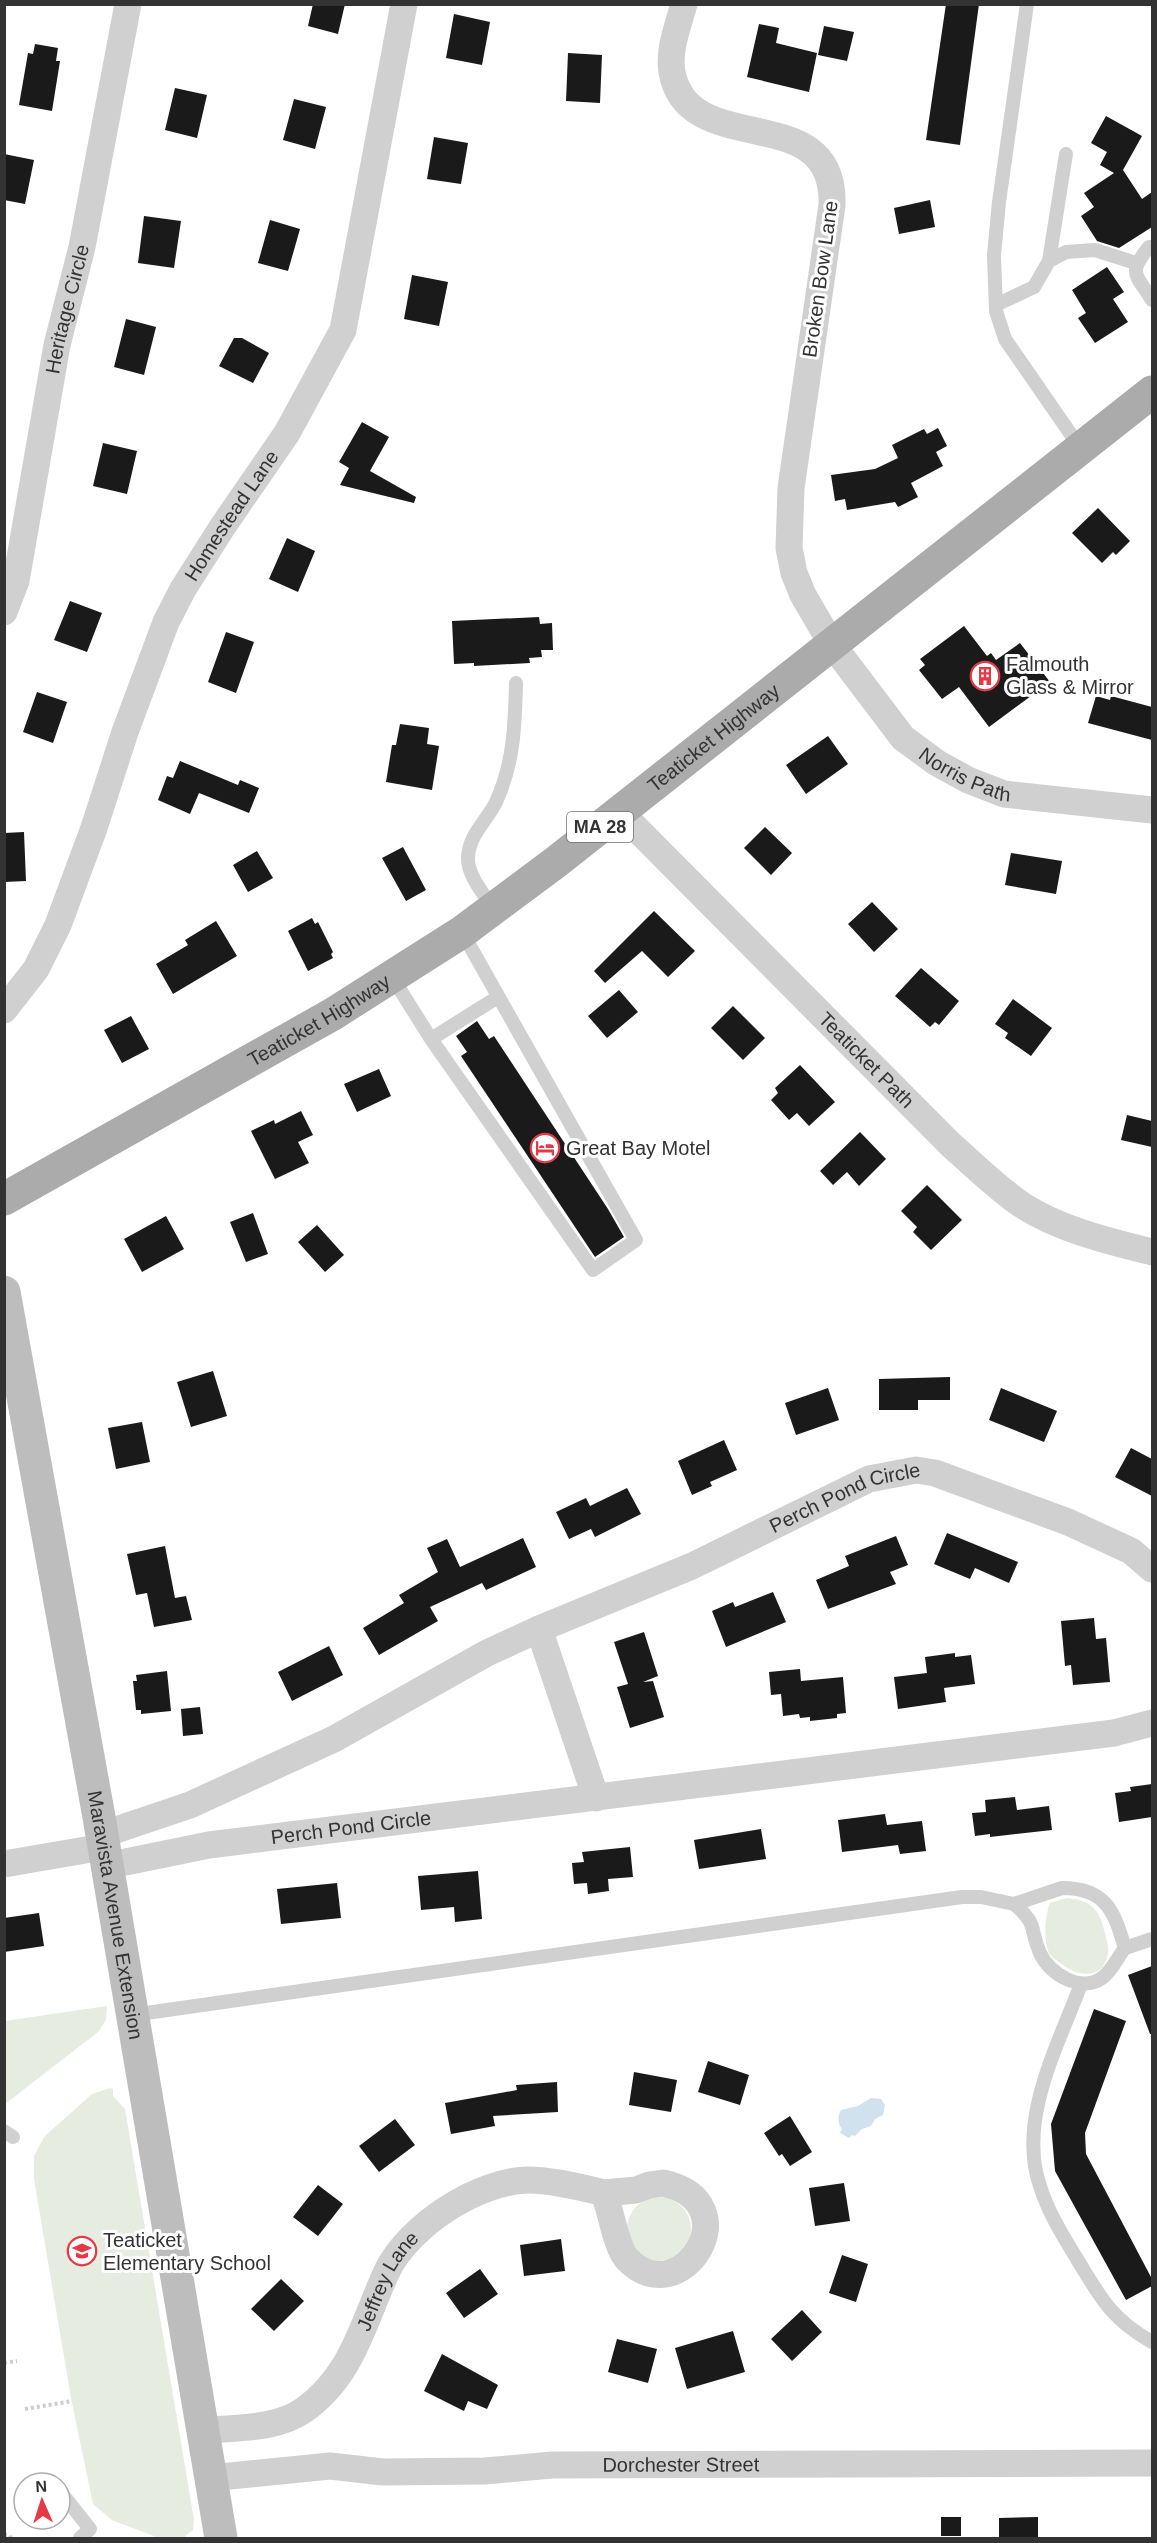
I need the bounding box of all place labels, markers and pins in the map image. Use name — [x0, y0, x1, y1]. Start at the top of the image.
place label: Falmouth Glass & Mirror — [1006, 653, 1134, 698]
building icon: Falmouth Glass & Mirror — [969, 660, 1001, 692]
hotel icon: Great Bay Motel — [529, 1132, 561, 1164]
place label: Great Bay Motel — [566, 1137, 711, 1159]
place label: Teaticket Elementary School — [103, 2229, 271, 2274]
school or university icon: Teaticket Elementary School — [66, 2235, 98, 2267]

